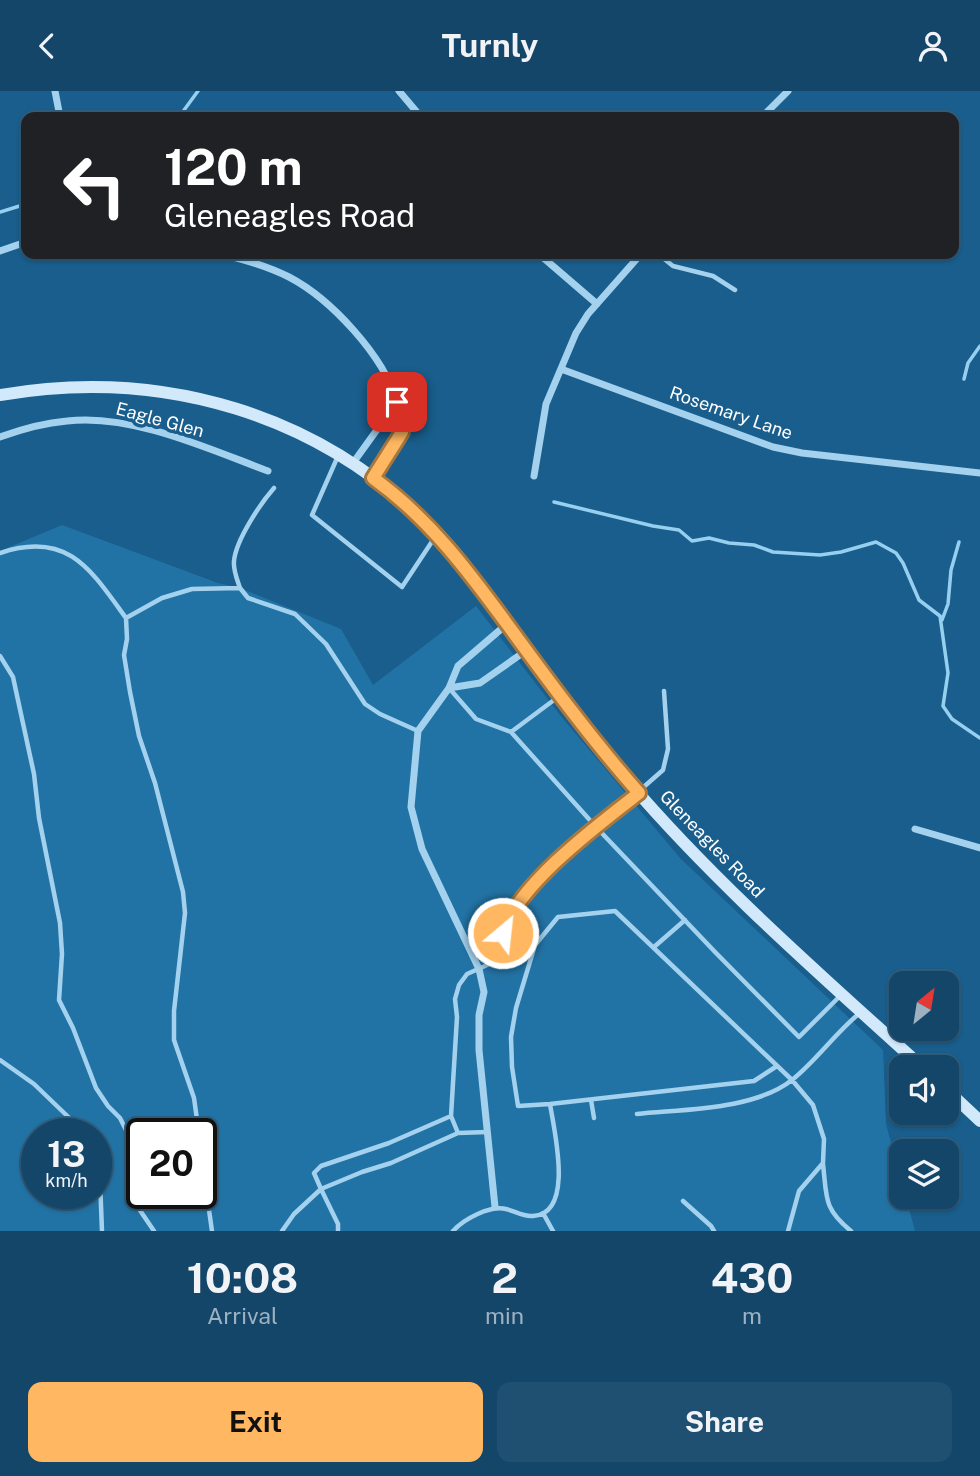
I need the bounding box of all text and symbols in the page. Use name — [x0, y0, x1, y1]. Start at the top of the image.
icon: back — [28, 27, 66, 65]
text: Turnly — [442, 27, 538, 64]
icon: person — [914, 27, 952, 65]
text: 120 m — [164, 138, 303, 196]
icon: left — [49, 140, 140, 231]
text: Gleneagles Road — [164, 197, 415, 234]
pin — [367, 372, 427, 432]
street label: Rosemary Lane — [667, 382, 795, 443]
icon: arrive — [378, 383, 416, 421]
street label: Eagle Glen — [114, 398, 207, 441]
street label: Gleneagles Road — [656, 786, 769, 902]
position arrow — [466, 896, 540, 970]
north arrow — [889, 971, 959, 1041]
map controls — [889, 971, 959, 1209]
button: sound — [889, 1055, 959, 1125]
speed limit sign: 20 — [126, 1118, 217, 1209]
text: 13 — [47, 1134, 86, 1175]
button: layers — [889, 1139, 959, 1209]
text: km/h — [45, 1170, 88, 1191]
text: 10:08 — [187, 1253, 298, 1302]
text: 2 — [491, 1253, 518, 1302]
text: 430 — [711, 1253, 793, 1302]
text: Arrival — [207, 1302, 278, 1329]
text: min — [485, 1302, 524, 1329]
text: m — [742, 1302, 762, 1329]
button: Exit — [28, 1382, 483, 1462]
button: Share — [497, 1382, 952, 1462]

